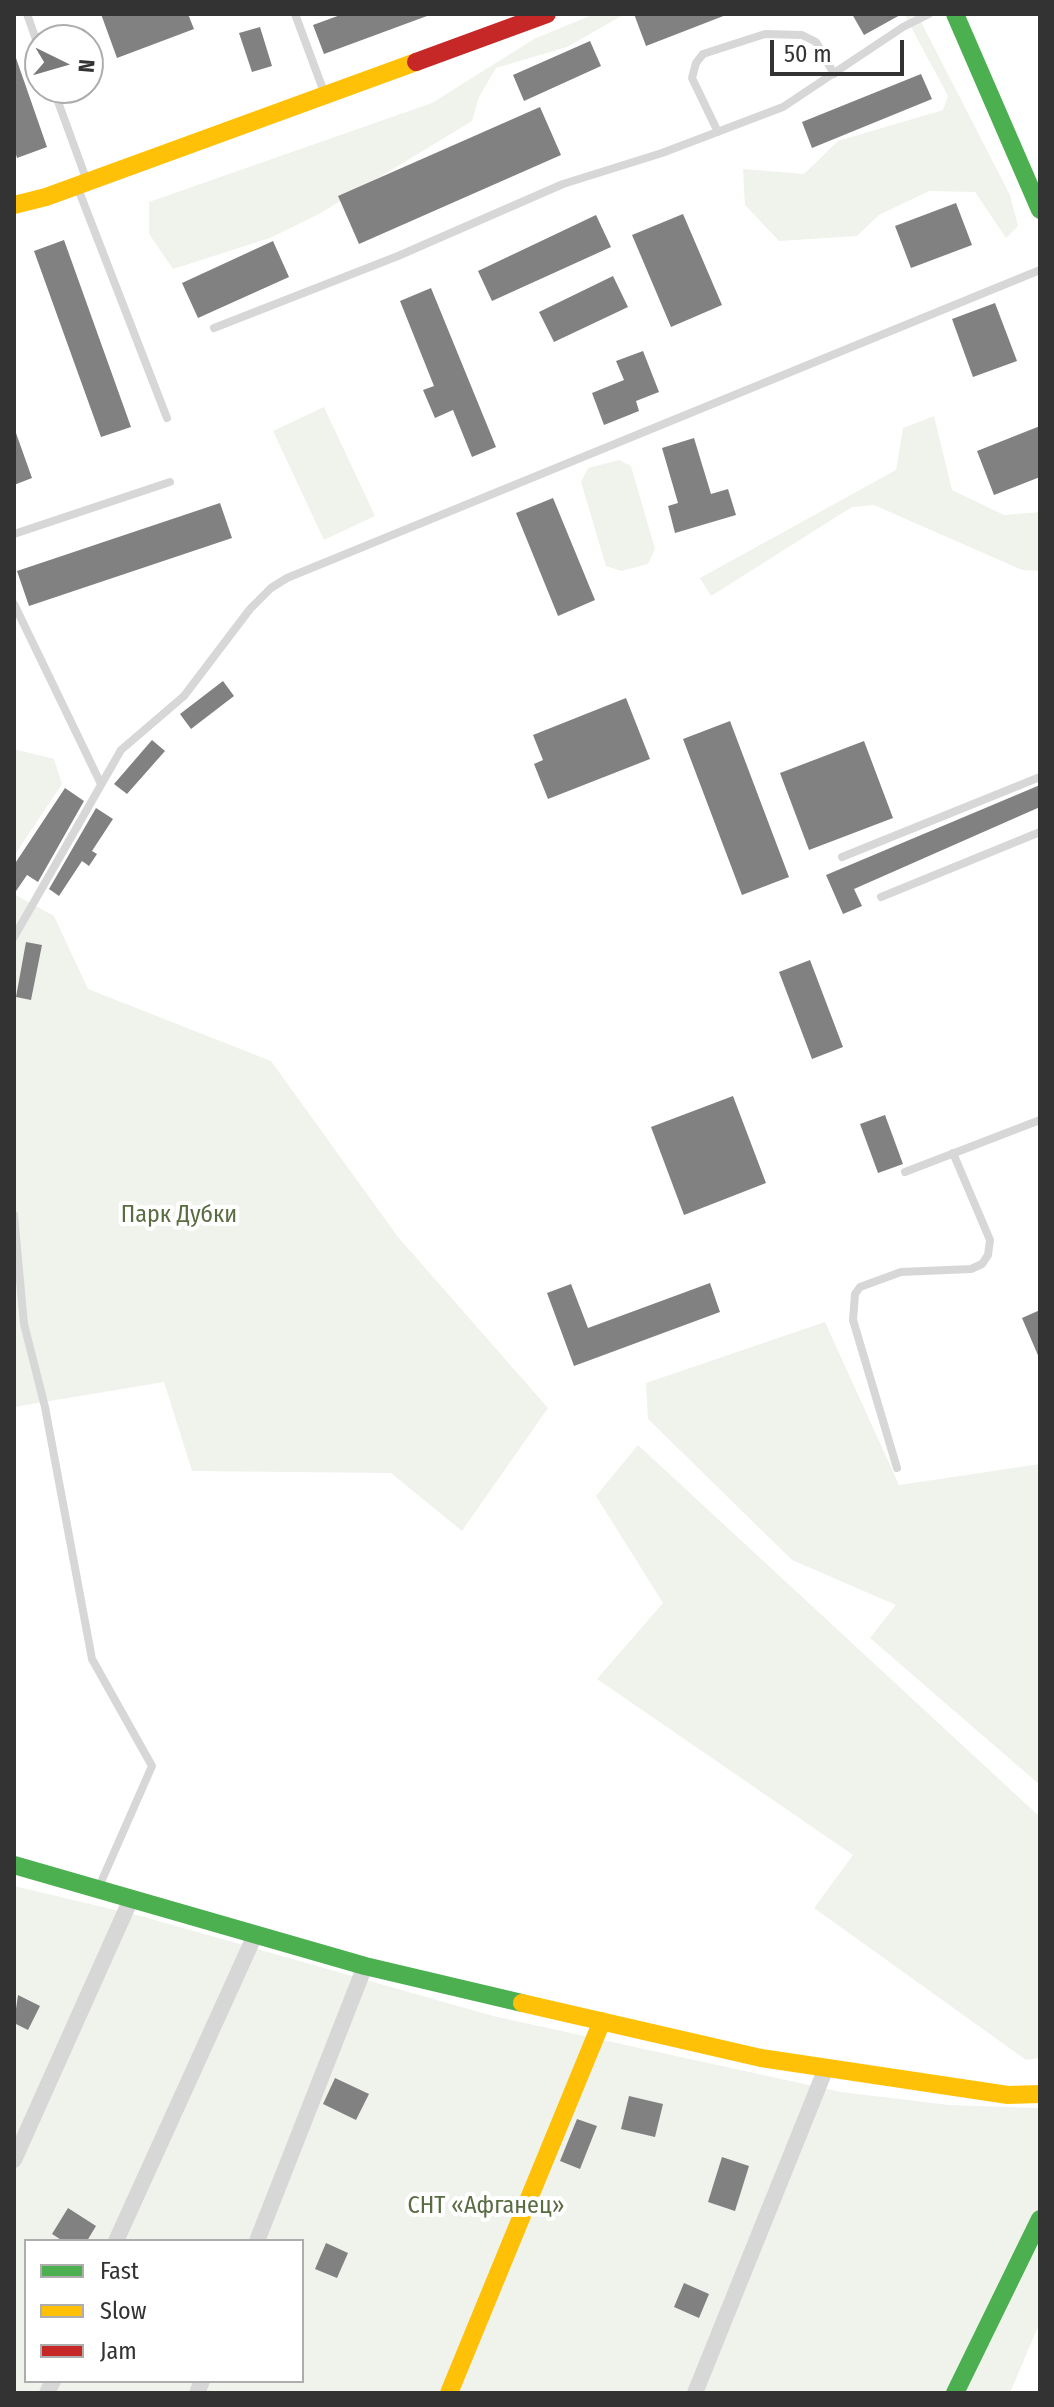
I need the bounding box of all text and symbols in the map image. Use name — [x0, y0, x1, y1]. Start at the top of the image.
north arrow — [24, 24, 104, 104]
scale bar — [774, 24, 908, 74]
text: 50 m — [784, 40, 832, 68]
text: N — [72, 58, 100, 74]
park label: Парк Дубки — [121, 1201, 237, 1229]
park label: СНТ «Афганец» — [408, 2192, 564, 2220]
legend — [24, 2239, 304, 2383]
text: Fast — [100, 2257, 139, 2285]
text: Slow — [100, 2297, 146, 2325]
text: Jam — [100, 2337, 137, 2365]

